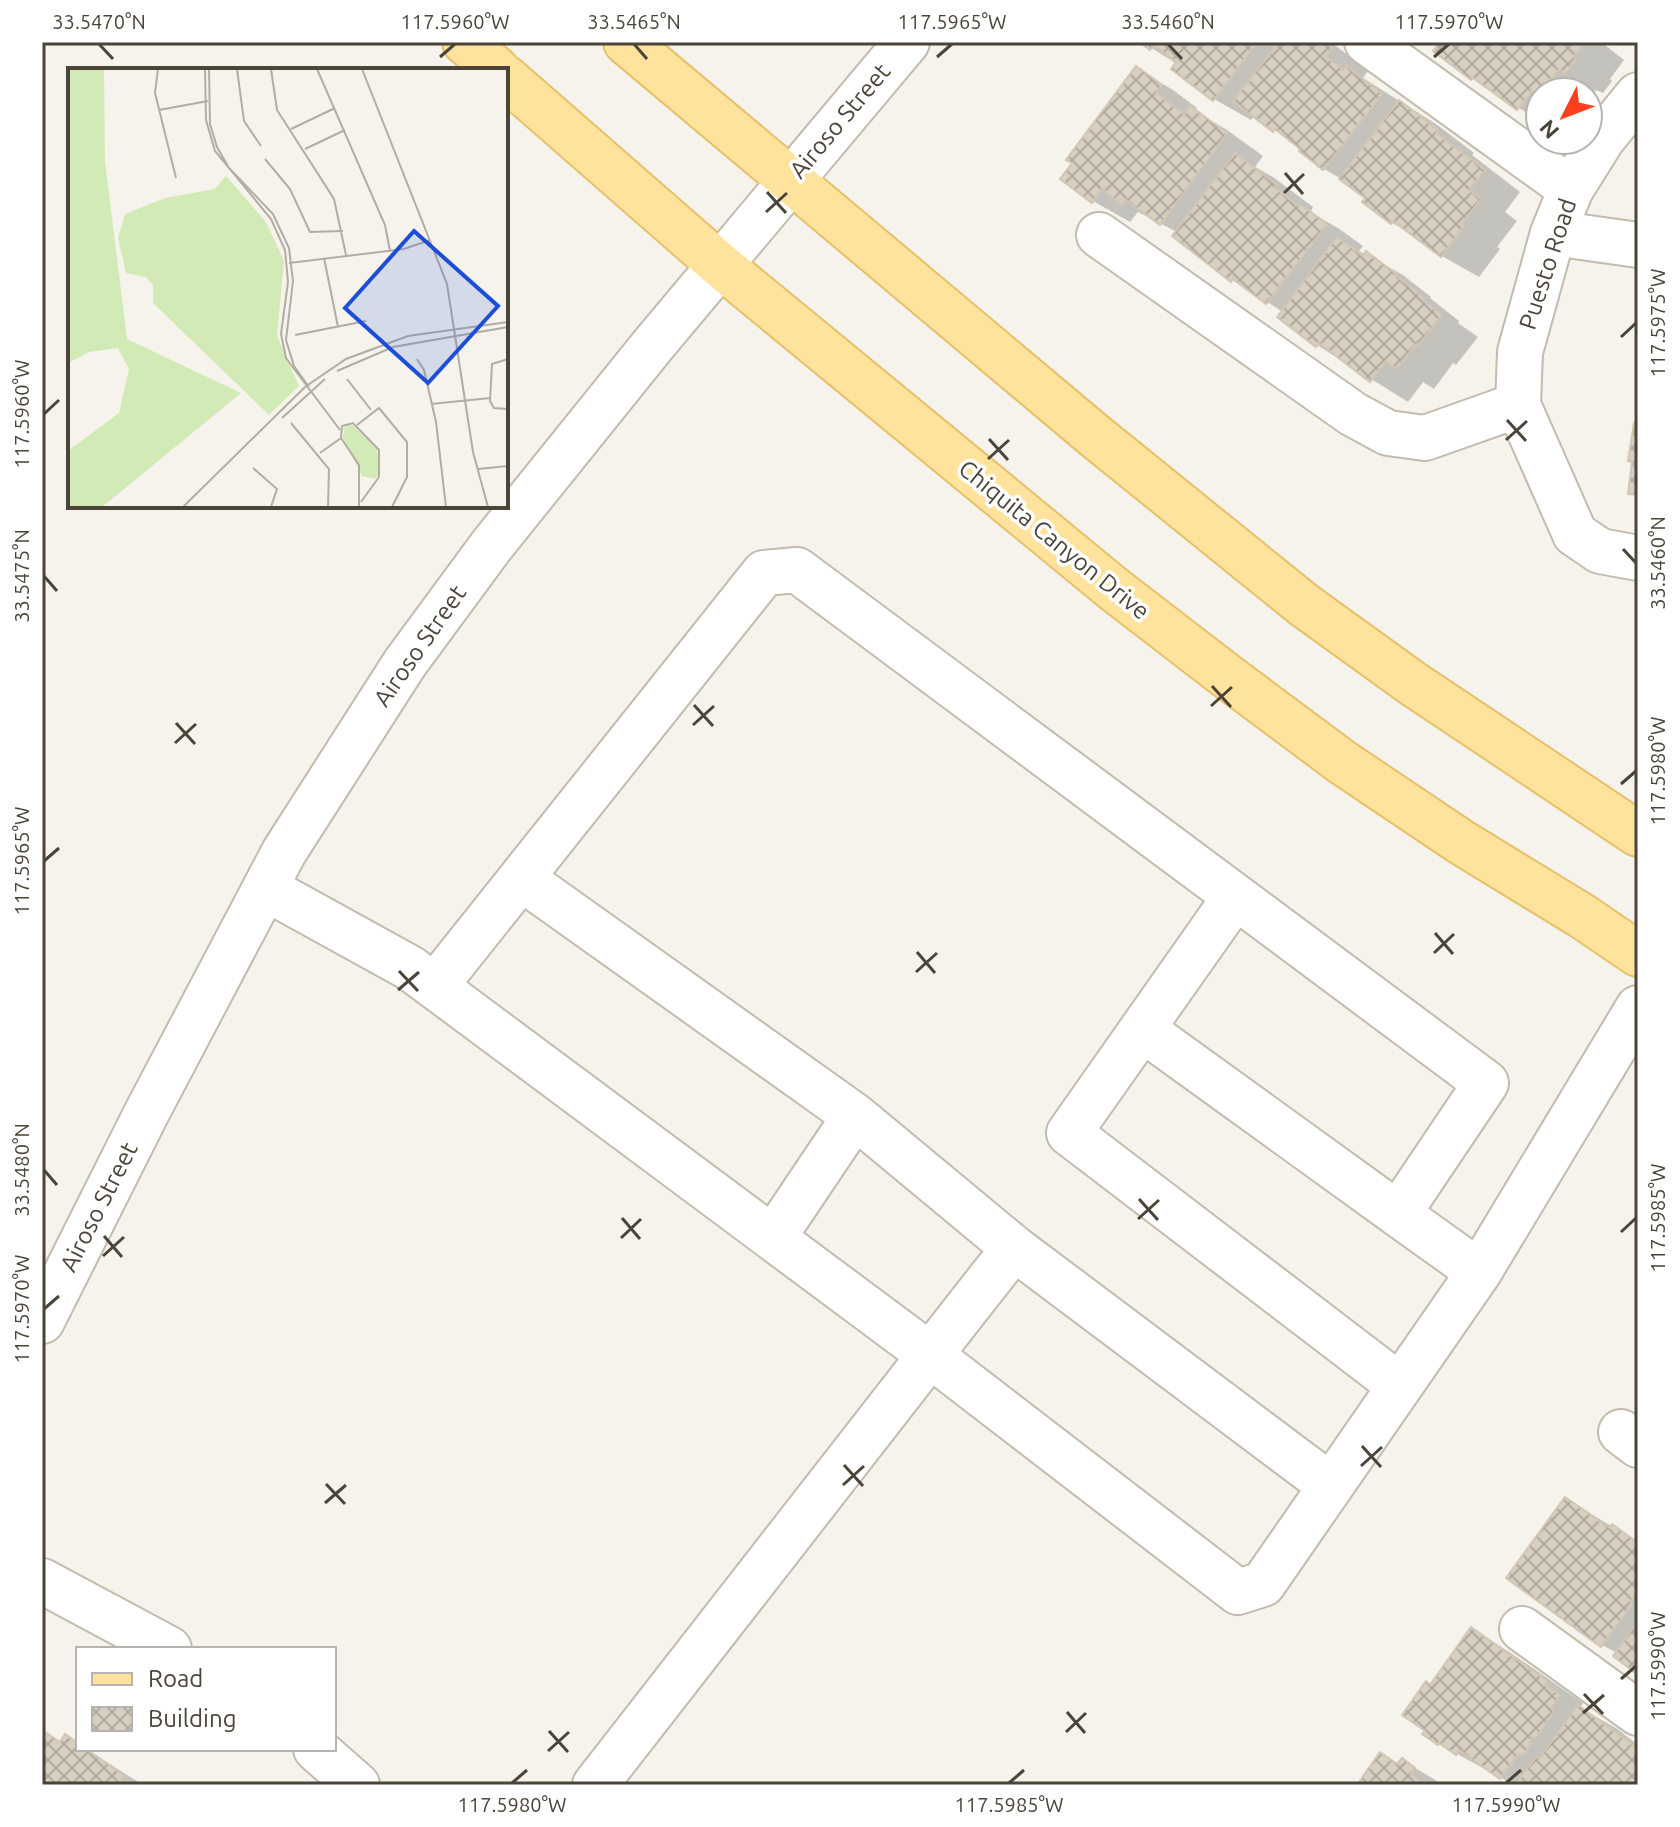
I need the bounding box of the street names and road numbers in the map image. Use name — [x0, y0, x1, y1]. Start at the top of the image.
street label: Airoso Street — [784, 57, 896, 184]
street label: Puesto Road — [1514, 195, 1581, 333]
street label: Chiquita Canyon Drive — [954, 455, 1155, 625]
street label: Airoso Street — [368, 580, 472, 711]
street label: Airoso Street — [54, 1137, 143, 1276]

